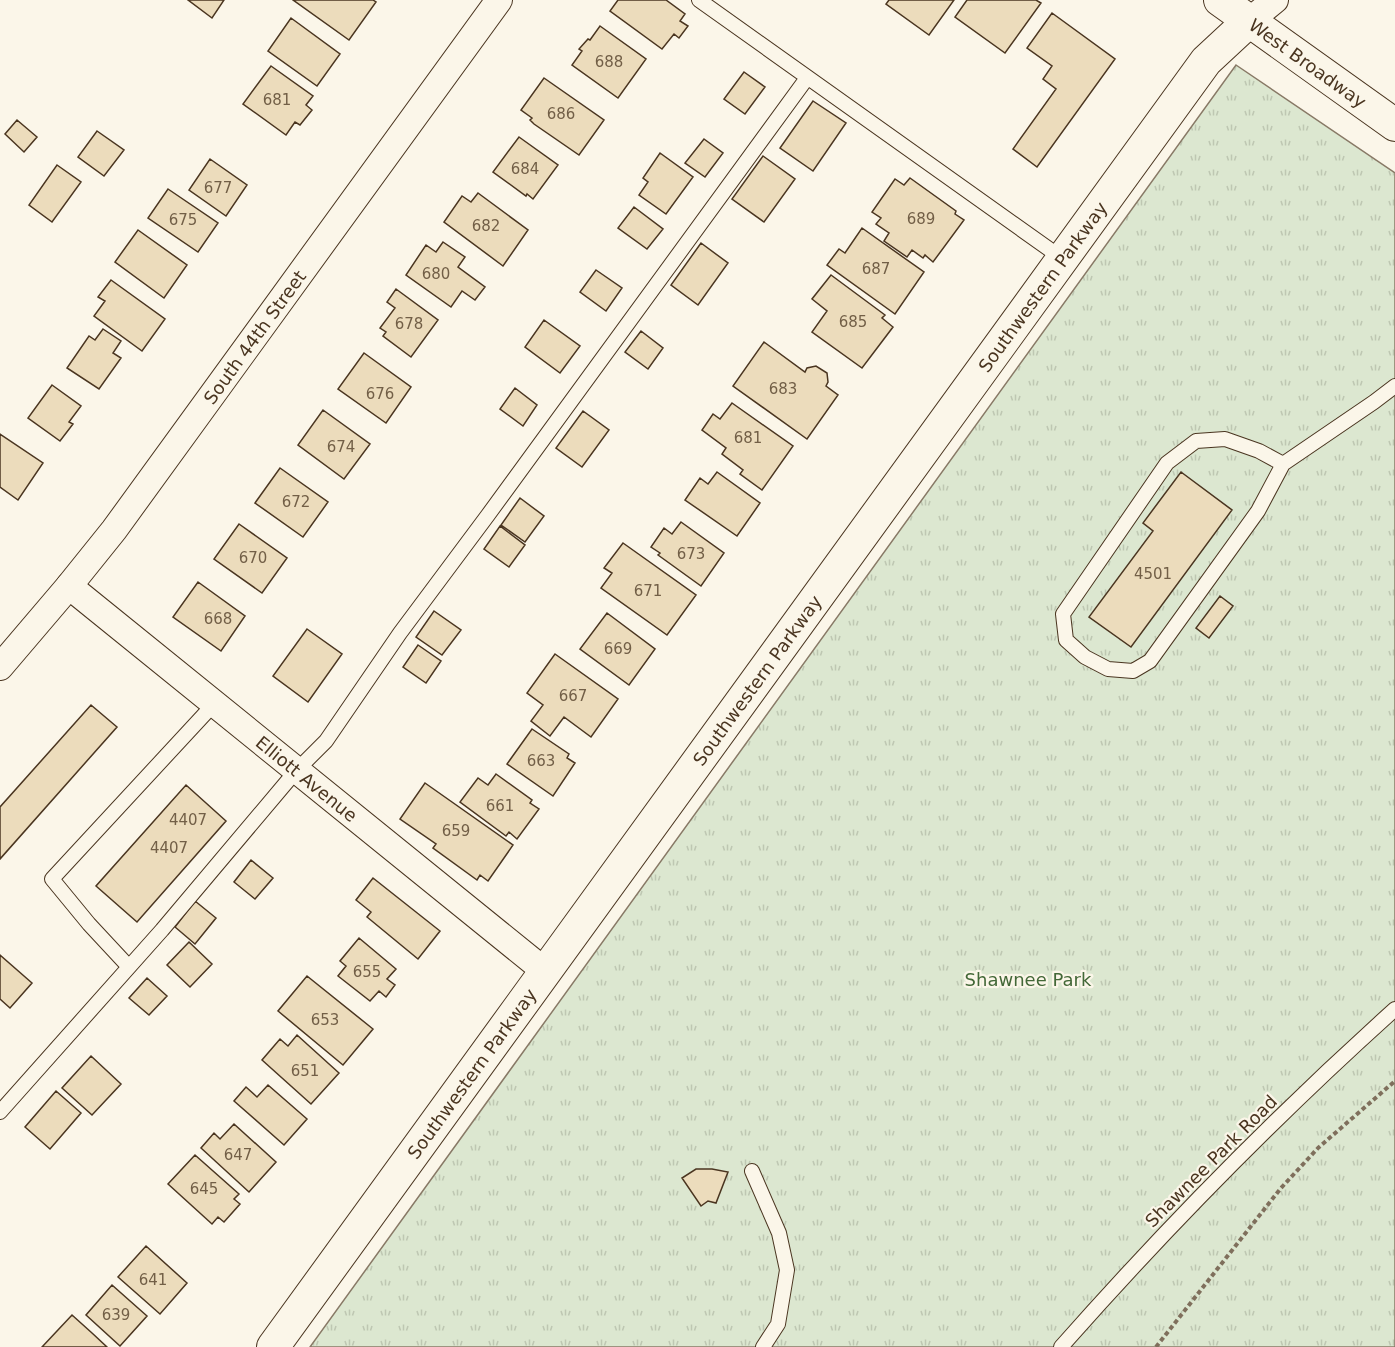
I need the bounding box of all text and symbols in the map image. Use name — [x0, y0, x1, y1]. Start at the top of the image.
street label: West Broadway — [1245, 14, 1371, 112]
house number: 688 — [595, 53, 623, 71]
house number: 681 — [263, 91, 291, 109]
house number: 686 — [547, 105, 575, 123]
house number: 684 — [511, 160, 539, 178]
house number: 677 — [204, 179, 232, 197]
street label: Southwestern Parkway — [974, 197, 1111, 376]
house number: 689 — [907, 210, 935, 228]
house number: 675 — [169, 211, 197, 229]
house number: 682 — [472, 217, 500, 235]
house number: 687 — [862, 260, 890, 278]
house number: 680 — [422, 265, 450, 283]
street label: South 44th Street — [199, 266, 310, 408]
house number: 685 — [839, 313, 867, 331]
house number: 678 — [395, 315, 423, 333]
house number: 683 — [769, 380, 797, 398]
house number: 676 — [366, 385, 394, 403]
house number: 681 — [734, 429, 762, 447]
house number: 674 — [327, 438, 355, 456]
house number: 672 — [282, 493, 310, 511]
house number: 673 — [677, 545, 705, 563]
house number: 670 — [239, 549, 267, 567]
house number: 4501 — [1134, 565, 1172, 583]
house number: 671 — [634, 582, 662, 600]
street label: Southwestern Parkway — [688, 591, 826, 769]
house number: 668 — [204, 610, 232, 628]
house number: 669 — [604, 640, 632, 658]
house number: 667 — [559, 687, 587, 705]
street label: Elliott Avenue — [252, 731, 362, 826]
house number: 663 — [527, 752, 555, 770]
house number: 661 — [486, 797, 514, 815]
house number: 4407 — [169, 811, 207, 829]
house number: 659 — [442, 822, 470, 840]
house number: 4407 — [150, 839, 188, 857]
house number: 655 — [353, 963, 381, 981]
park label: Shawnee Park — [965, 969, 1092, 990]
street label: Southwestern Parkway — [403, 984, 540, 1163]
house number: 653 — [311, 1011, 339, 1029]
house number: 651 — [291, 1062, 319, 1080]
street label: Shawnee Park Road — [1141, 1091, 1281, 1231]
house number: 647 — [224, 1146, 252, 1164]
house number: 645 — [190, 1180, 218, 1198]
house number: 641 — [139, 1271, 167, 1289]
house number: 639 — [102, 1306, 130, 1324]

